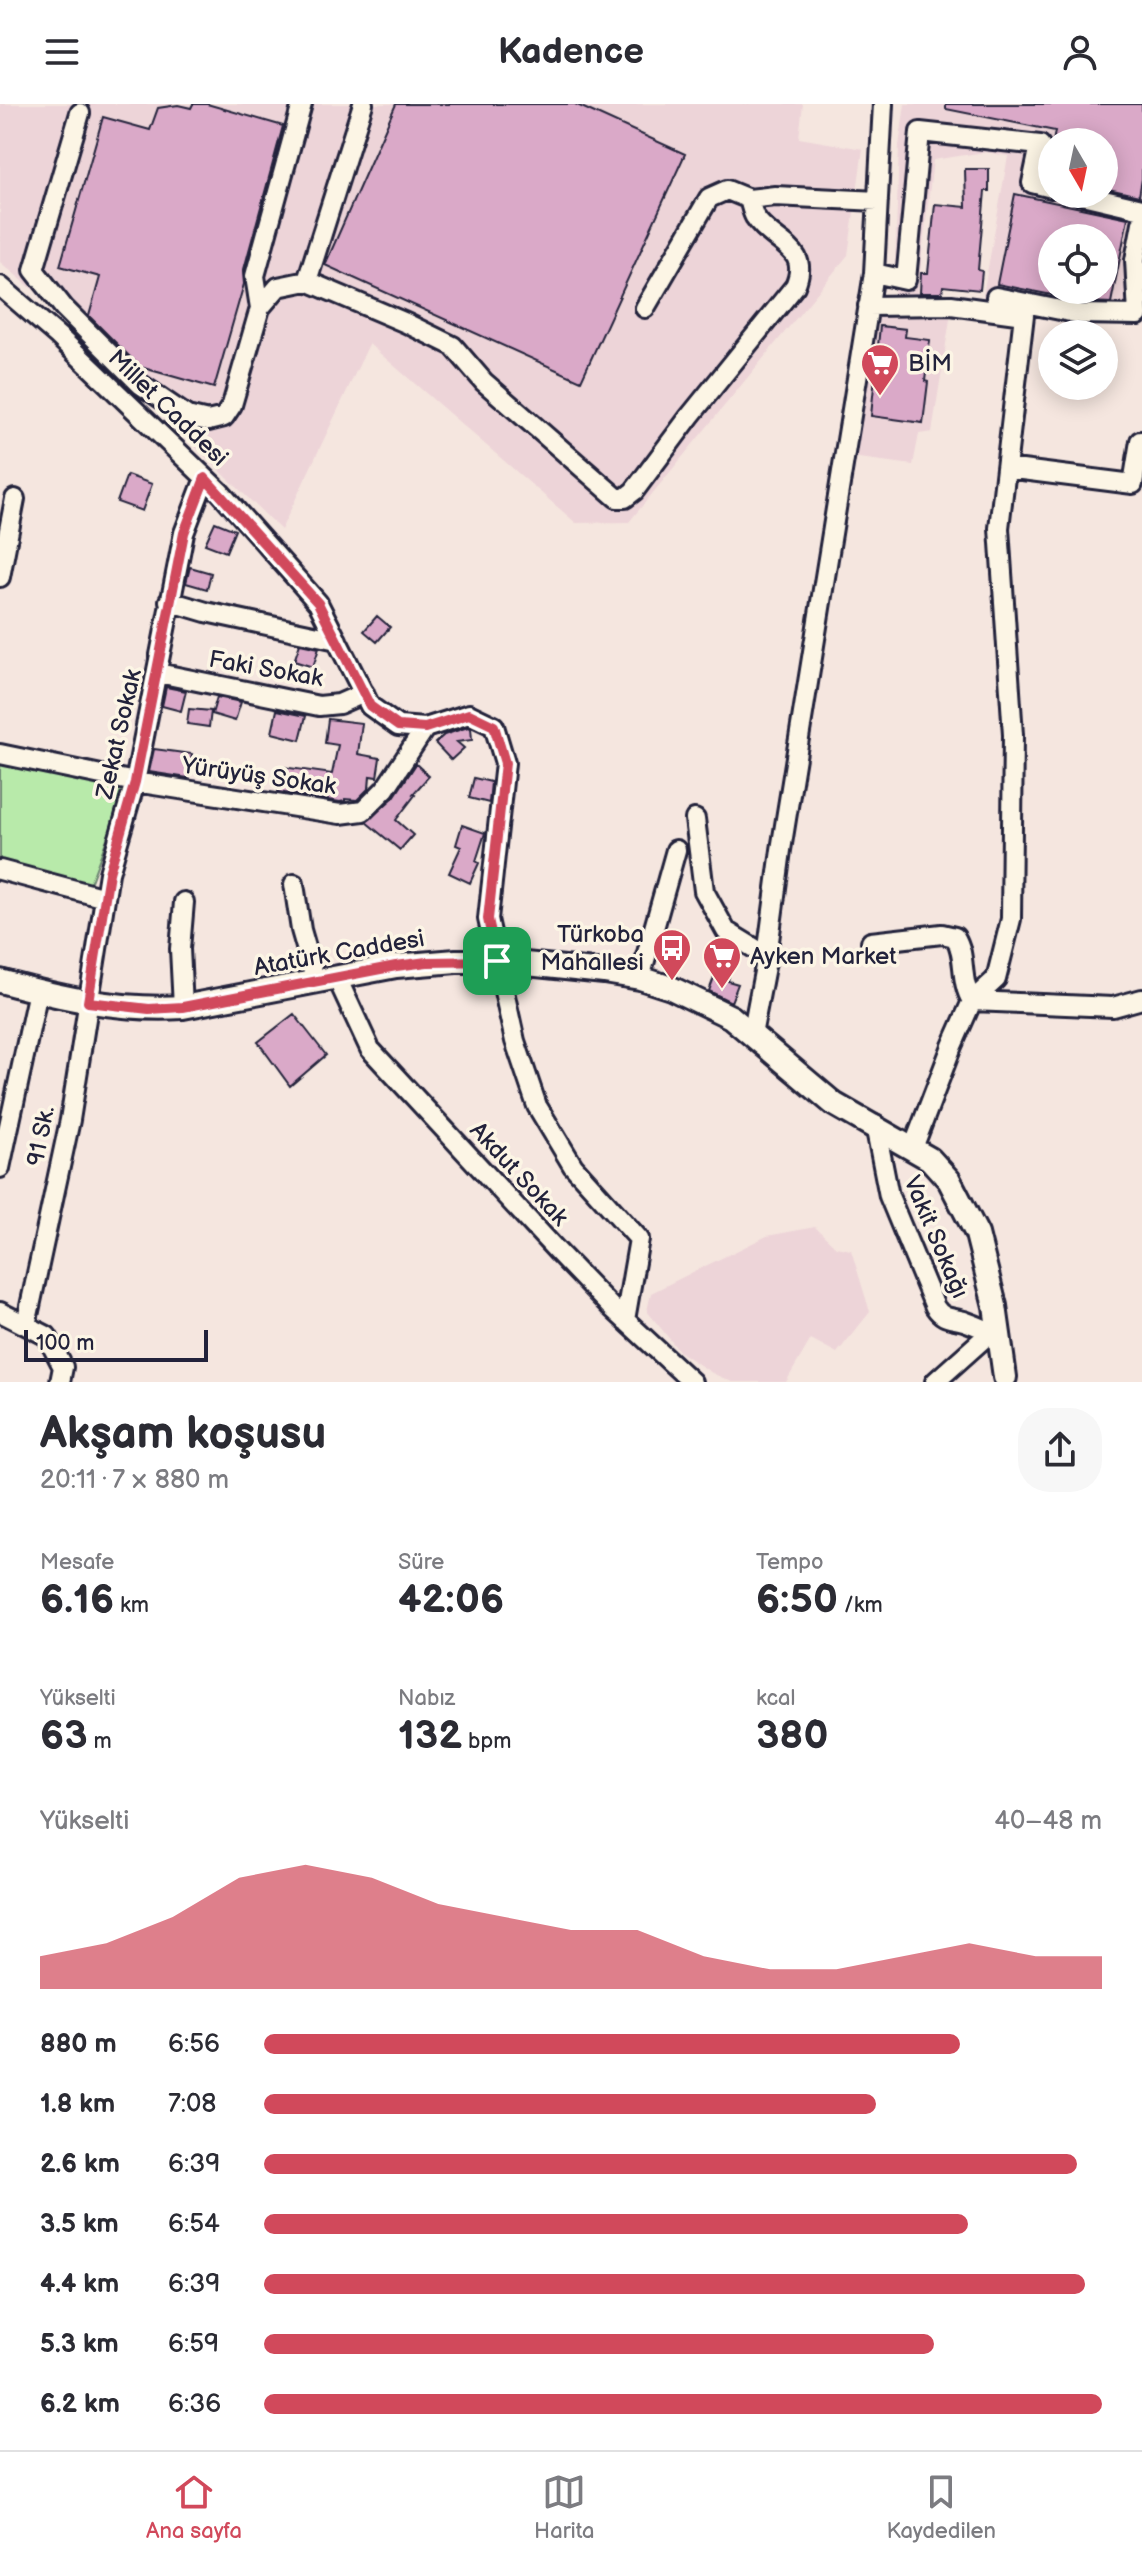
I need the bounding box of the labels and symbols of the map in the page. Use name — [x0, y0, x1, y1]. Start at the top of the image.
north arrow — [1038, 128, 1118, 208]
supermarket icon: BİM — [859, 342, 901, 397]
street label: Millet Caddesi — [102, 344, 234, 472]
place label: BİM — [908, 349, 952, 378]
street label: Faki Sokak — [207, 645, 326, 693]
street label: Zekat Sokak — [90, 666, 148, 803]
street label: Yürüyüş Sokak — [179, 751, 338, 801]
place label: Türkoba Mahallesi — [541, 920, 644, 977]
street label: Atatürk Caddesi — [252, 924, 426, 982]
pin — [463, 927, 531, 995]
bus stop icon: Türkoba Mahallesi — [651, 927, 693, 982]
supermarket icon: Ayken Market — [701, 935, 743, 990]
place label: Ayken Market — [750, 942, 897, 971]
street label: 91 Sk. — [21, 1103, 61, 1169]
street label: Akdut Sokak — [464, 1116, 575, 1232]
street label: Vakit Sokağı — [897, 1172, 975, 1302]
scale bar — [24, 1326, 208, 1362]

